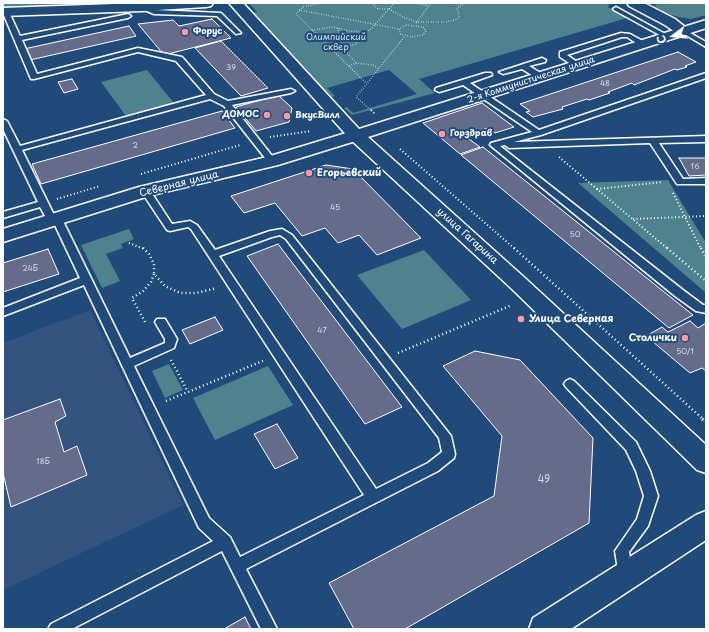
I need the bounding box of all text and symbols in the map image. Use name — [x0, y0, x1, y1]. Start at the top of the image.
north arrow — [653, 16, 693, 56]
marker: Форус — [180, 27, 190, 37]
place label: Форус — [193, 27, 222, 37]
park label: Олимпийский сквер — [306, 33, 366, 54]
text: С — [652, 33, 670, 46]
street label: 2-я Коммунистическая улица — [466, 54, 596, 106]
house number: 39 — [226, 63, 236, 73]
house number: 48 — [600, 79, 610, 89]
place label: ДОМОС — [222, 110, 259, 120]
marker: ДОМОС — [262, 110, 272, 120]
marker: ВкусВилл — [282, 111, 292, 121]
place label: ВкусВилл — [295, 111, 340, 121]
marker: Горздрав — [437, 129, 447, 139]
place label: Горздрав — [450, 129, 492, 139]
house number: 2 — [132, 141, 138, 151]
house number: 16 — [690, 162, 700, 172]
place label: Егорьевский — [317, 167, 381, 179]
street label: Северная улица — [138, 168, 220, 200]
marker: Егорьевский — [304, 168, 314, 178]
house number: 45 — [330, 203, 340, 213]
street label: улица Гагарина — [434, 205, 500, 267]
house number: 50 — [570, 230, 580, 240]
house number: 24Б — [22, 264, 38, 274]
place label: Улица Северная — [529, 313, 613, 325]
marker: Улица Северная — [516, 314, 526, 324]
house number: 47 — [317, 326, 327, 336]
place label: Столички — [629, 332, 677, 344]
marker: Столички — [680, 333, 690, 343]
house number: 50/1 — [676, 347, 694, 357]
house number: 18Б — [36, 457, 50, 467]
house number: 49 — [538, 474, 550, 486]

